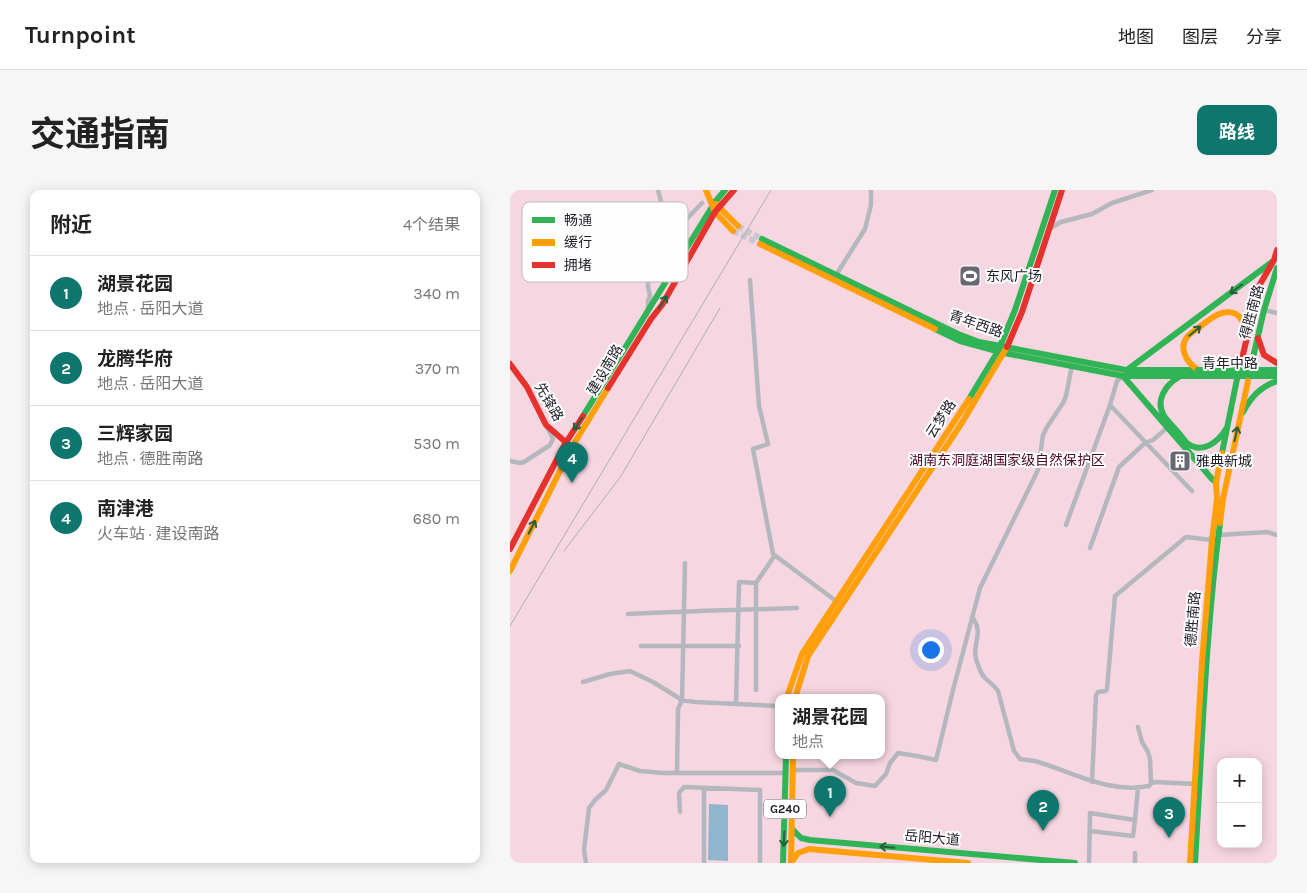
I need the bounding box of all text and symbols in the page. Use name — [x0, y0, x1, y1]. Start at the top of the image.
text: Turnpoint — [25, 21, 136, 49]
text: 地图 — [1118, 26, 1154, 48]
text: 图层 — [1182, 26, 1218, 48]
text: 分享 — [1246, 26, 1282, 48]
button: 路线 — [1197, 105, 1277, 155]
text: 交通指南 — [30, 114, 170, 155]
legend — [522, 202, 688, 282]
text: 畅通 — [564, 212, 592, 229]
text: 附近 — [50, 213, 92, 237]
text: 4个结果 — [403, 215, 460, 234]
text: 缓行 — [564, 234, 592, 251]
text: 拥堵 — [564, 257, 592, 274]
sports icon: 东风广场 — [958, 264, 982, 288]
place label: 东风广场 — [986, 268, 1042, 285]
text: 湖景花园 — [97, 273, 173, 295]
street label: 得胜南路 — [1237, 283, 1267, 341]
text: 1 — [63, 284, 69, 303]
text: 340 m — [413, 284, 460, 303]
one-way arrow — [1229, 284, 1243, 294]
one-way arrow — [658, 296, 668, 310]
text: 地点 · 岳阳大道 — [97, 299, 203, 318]
street label: 青年西路 — [947, 307, 1005, 341]
one-way arrow — [1188, 325, 1201, 337]
street label: 建设南路 — [583, 342, 627, 398]
text: 龙腾华府 — [97, 348, 173, 370]
street label: 青年中路 — [1202, 355, 1258, 372]
text: 2 — [61, 359, 71, 378]
text: 370 m — [415, 359, 460, 378]
text: 地点 · 岳阳大道 — [97, 374, 203, 393]
street label: 先锋路 — [531, 380, 567, 424]
street label: 云梦路 — [922, 397, 960, 441]
one-way arrow — [573, 416, 583, 430]
text: 三辉家园 — [97, 423, 173, 445]
one-way arrow — [1232, 426, 1242, 442]
text: 3 — [61, 434, 71, 453]
text: 530 m — [413, 434, 460, 453]
pin: 4 — [556, 442, 588, 483]
text: 地点 · 德胜南路 — [97, 449, 203, 468]
building icon: 雅典新城 — [1168, 449, 1192, 473]
park label: 湖南东洞庭湖国家级自然保护区 — [909, 452, 1105, 469]
place label: 雅典新城 — [1196, 453, 1252, 470]
text: 南津港 — [97, 498, 154, 520]
text: 4 — [61, 509, 71, 528]
text: 680 m — [413, 509, 460, 528]
one-way arrow — [528, 520, 537, 535]
text: 火车站 · 建设南路 — [97, 524, 219, 543]
street label: 德胜南路 — [1182, 590, 1204, 648]
your location — [918, 637, 944, 663]
popup — [775, 694, 885, 759]
text: 湖景花园 — [792, 706, 868, 728]
text: 地点 — [792, 732, 824, 751]
map controls — [1217, 758, 1262, 848]
button: + — [1217, 758, 1262, 803]
pin: 1 — [814, 776, 846, 817]
pin: 2 — [1027, 790, 1059, 831]
pin: 3 — [1153, 797, 1185, 838]
road number: G240 — [764, 800, 806, 818]
button: − — [1217, 803, 1262, 848]
street label: 岳阳大道 — [903, 827, 961, 849]
one-way arrow — [779, 831, 789, 847]
one-way arrow — [879, 842, 895, 852]

